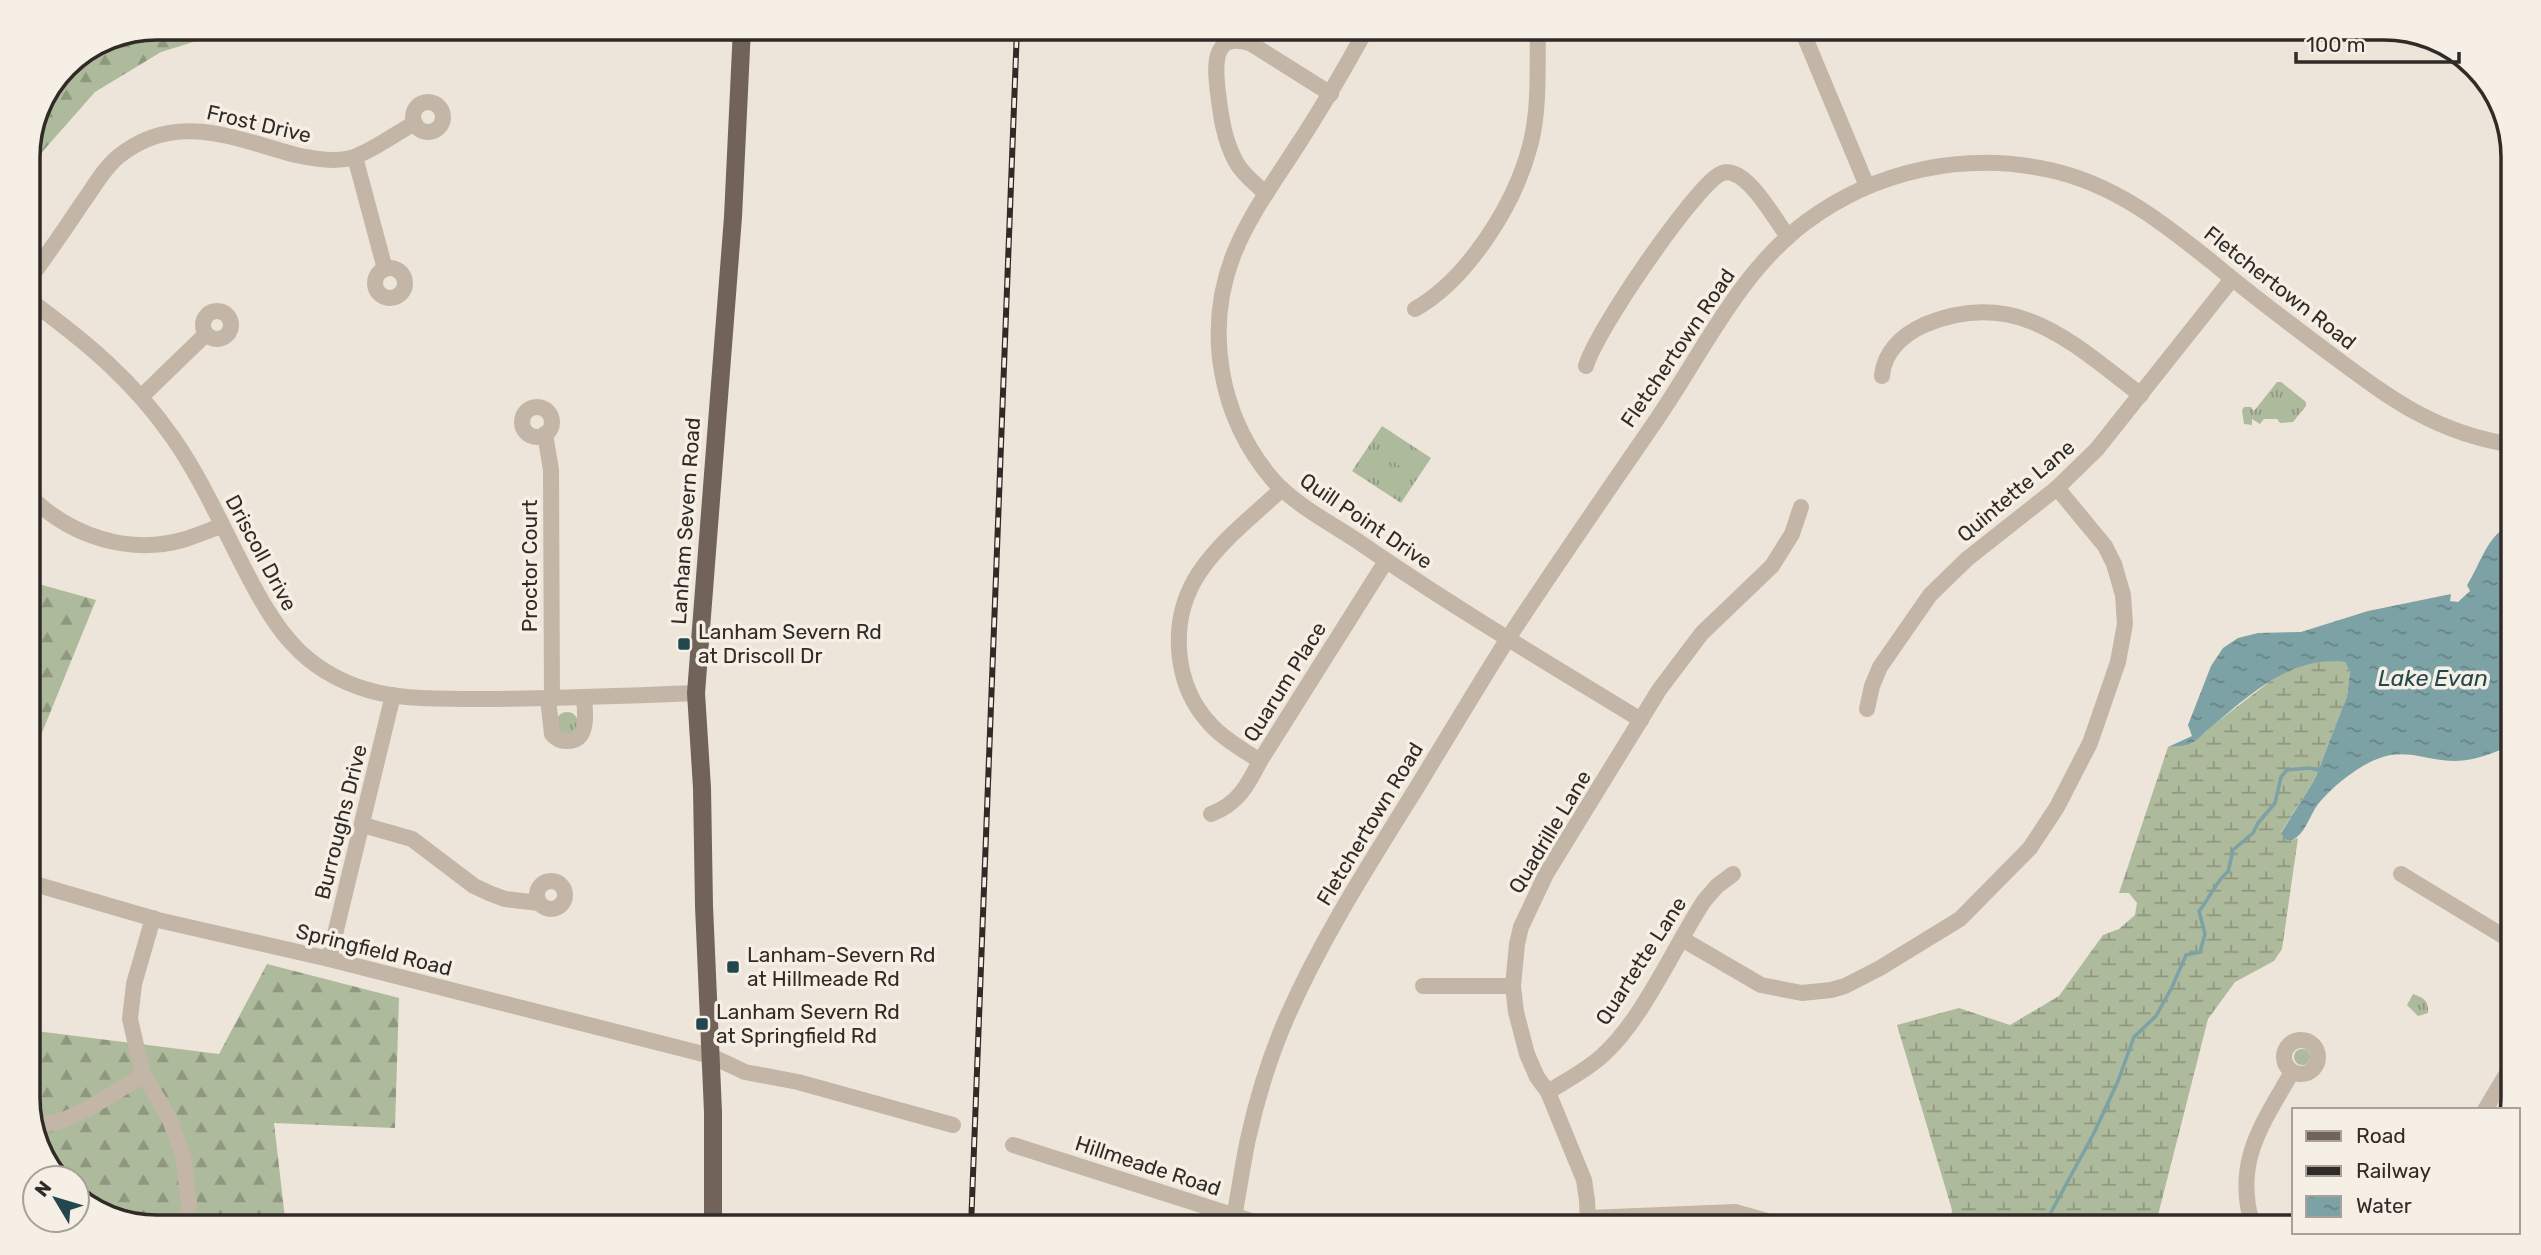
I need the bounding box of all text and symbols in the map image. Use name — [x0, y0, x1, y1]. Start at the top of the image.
scale bar — [2296, 21, 2459, 65]
text: 100 m — [2306, 32, 2365, 57]
street label: Frost Drive — [204, 99, 314, 148]
street label: Fletchertown Road — [2199, 221, 2361, 355]
street label: Fletchertown Road — [1615, 264, 1740, 432]
street label: Lanham Severn Road — [666, 417, 705, 625]
street label: Quintette Lane — [1952, 434, 2080, 547]
street label: Quill Point Drive — [1295, 467, 1437, 574]
street label: Driscoll Drive — [220, 490, 302, 615]
street label: Proctor Court — [517, 500, 542, 632]
street label: Quarum Place — [1238, 617, 1331, 746]
place label: Lanham Severn Rd at Driscoll Dr — [698, 619, 882, 668]
marker: Lanham Severn Rd at Driscoll Dr — [676, 636, 692, 652]
water label: Lake Evan — [2378, 664, 2488, 692]
street label: Fletchertown Road — [1311, 738, 1428, 910]
street label: Burroughs Drive — [309, 742, 372, 902]
street label: Quadrille Lane — [1503, 766, 1596, 898]
street label: Quartette Lane — [1590, 892, 1691, 1029]
street label: Springfield Road — [294, 918, 455, 981]
place label: Lanham-Severn Rd at Hillmeade Rd — [747, 942, 935, 991]
marker: Lanham-Severn Rd at Hillmeade Rd — [725, 959, 741, 975]
place label: Lanham Severn Rd at Springfield Rd — [716, 999, 900, 1048]
marker: Lanham Severn Rd at Springfield Rd — [694, 1016, 710, 1032]
legend — [2292, 1108, 2520, 1234]
text: Road — [2356, 1123, 2406, 1148]
street label: Hillmeade Road — [1072, 1130, 1224, 1201]
text: Railway — [2356, 1158, 2431, 1183]
north arrow — [21, 1164, 91, 1234]
text: N — [30, 1176, 56, 1201]
text: Water — [2356, 1193, 2412, 1218]

